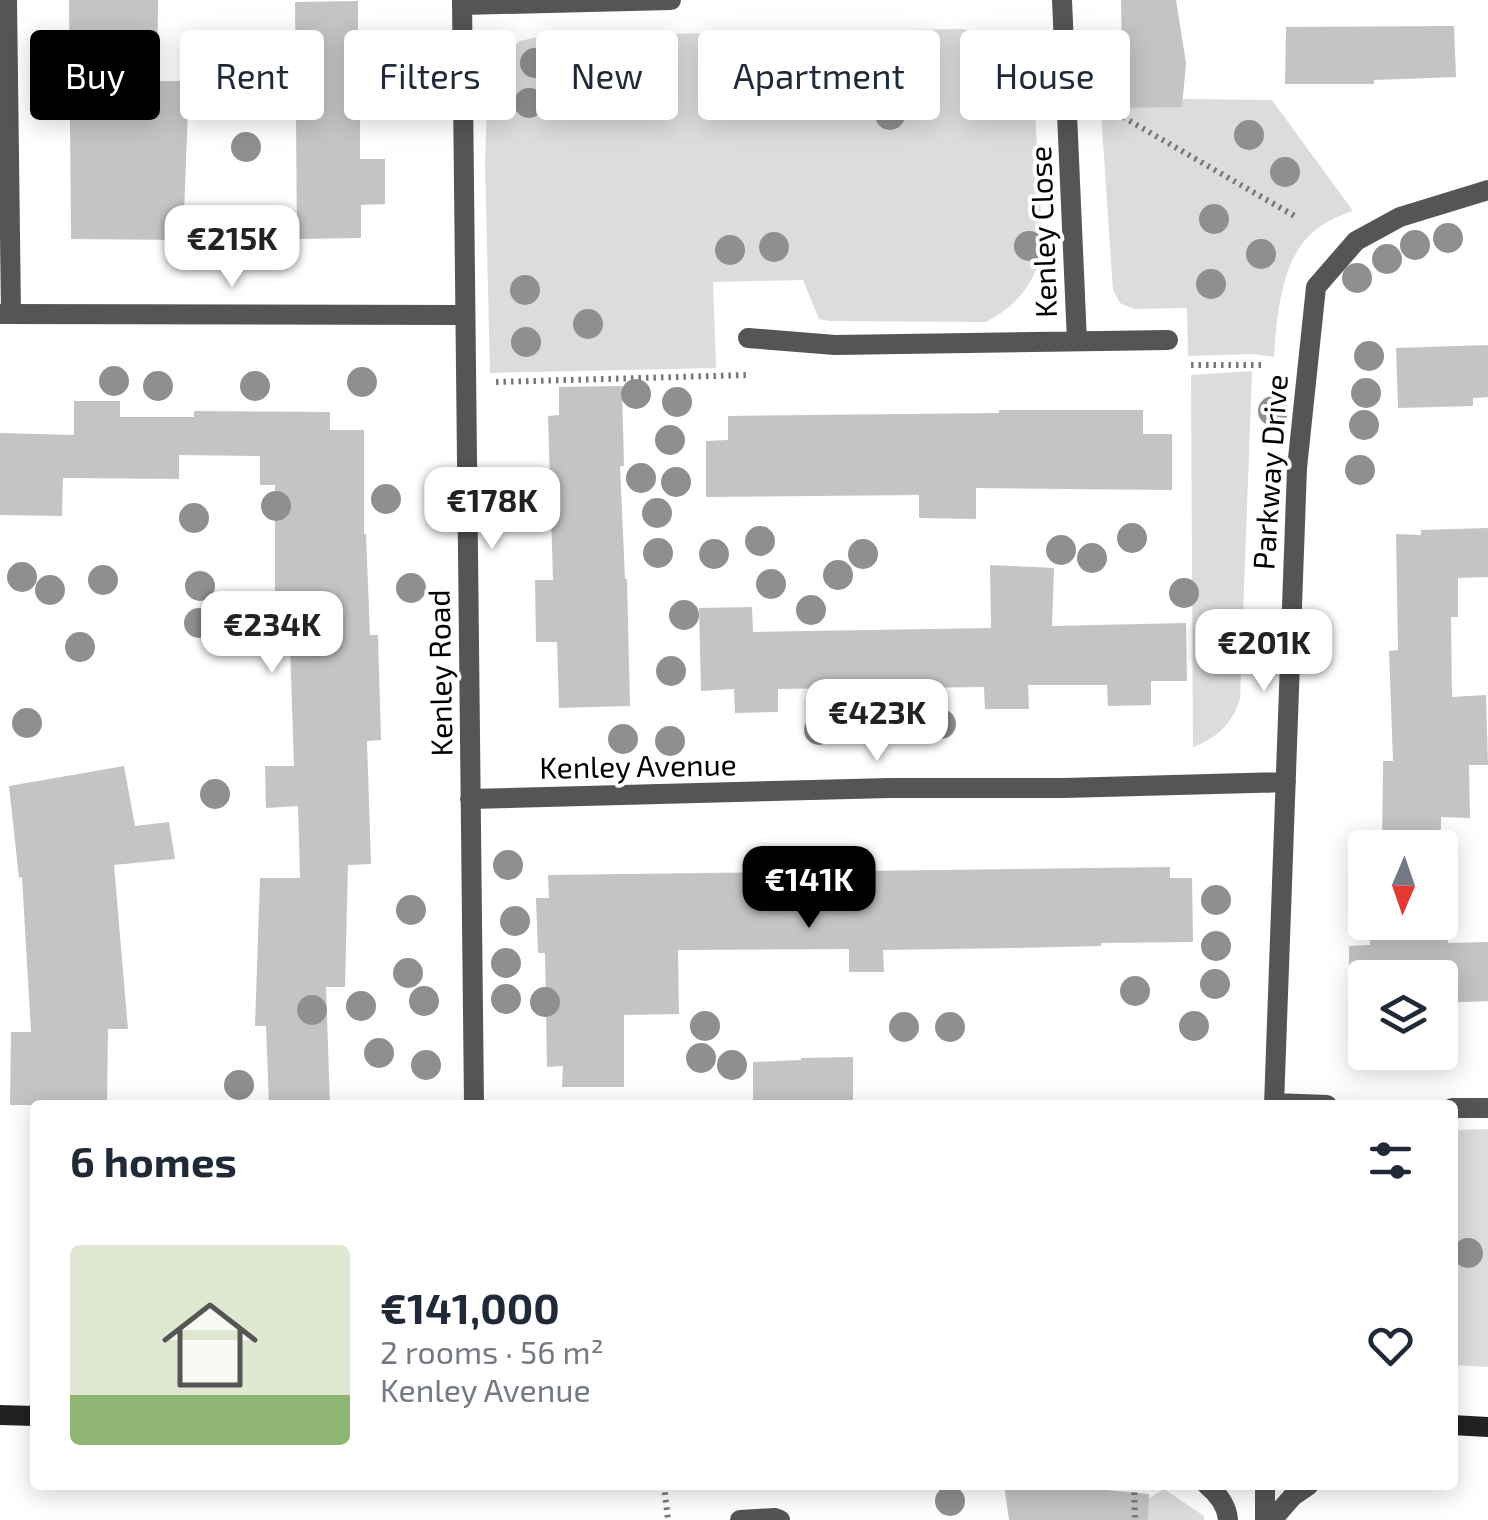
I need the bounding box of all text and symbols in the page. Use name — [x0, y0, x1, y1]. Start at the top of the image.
chip: Buy — [30, 30, 160, 120]
chip: Rent — [180, 30, 324, 120]
chip: Filters — [344, 30, 516, 120]
chip: New — [536, 30, 678, 120]
chip: Apartment — [698, 30, 940, 120]
chip: House — [960, 30, 1130, 120]
street label: Kenley Close — [1021, 145, 1063, 319]
pin: €215K — [162, 205, 302, 290]
text: €215K — [187, 218, 277, 256]
street label: Parkway Drive — [1244, 373, 1294, 571]
pin: €178K — [422, 467, 562, 552]
text: €178K — [446, 480, 538, 518]
street label: Kenley Road — [420, 589, 458, 757]
pin: €234K — [202, 591, 342, 676]
text: €234K — [223, 604, 321, 642]
pin: €201K — [1194, 609, 1334, 694]
text: €201K — [1217, 622, 1311, 660]
pin: €423K — [807, 679, 947, 764]
text: €423K — [828, 692, 926, 730]
street label: Kenley Avenue — [539, 745, 737, 785]
north arrow — [1348, 830, 1458, 940]
map controls — [1348, 830, 1458, 1070]
pin: €141K — [739, 846, 879, 931]
text: €141K — [765, 859, 853, 897]
button: layers — [1348, 960, 1458, 1070]
icon: filters — [1363, 1133, 1418, 1188]
text: 6 homes — [70, 1135, 237, 1185]
text: €141,000 — [380, 1282, 560, 1332]
icon: home — [150, 1285, 270, 1405]
icon: heart — [1363, 1318, 1418, 1373]
text: 2 rooms · 56 m² — [380, 1332, 604, 1370]
text: Kenley Avenue — [380, 1370, 591, 1408]

